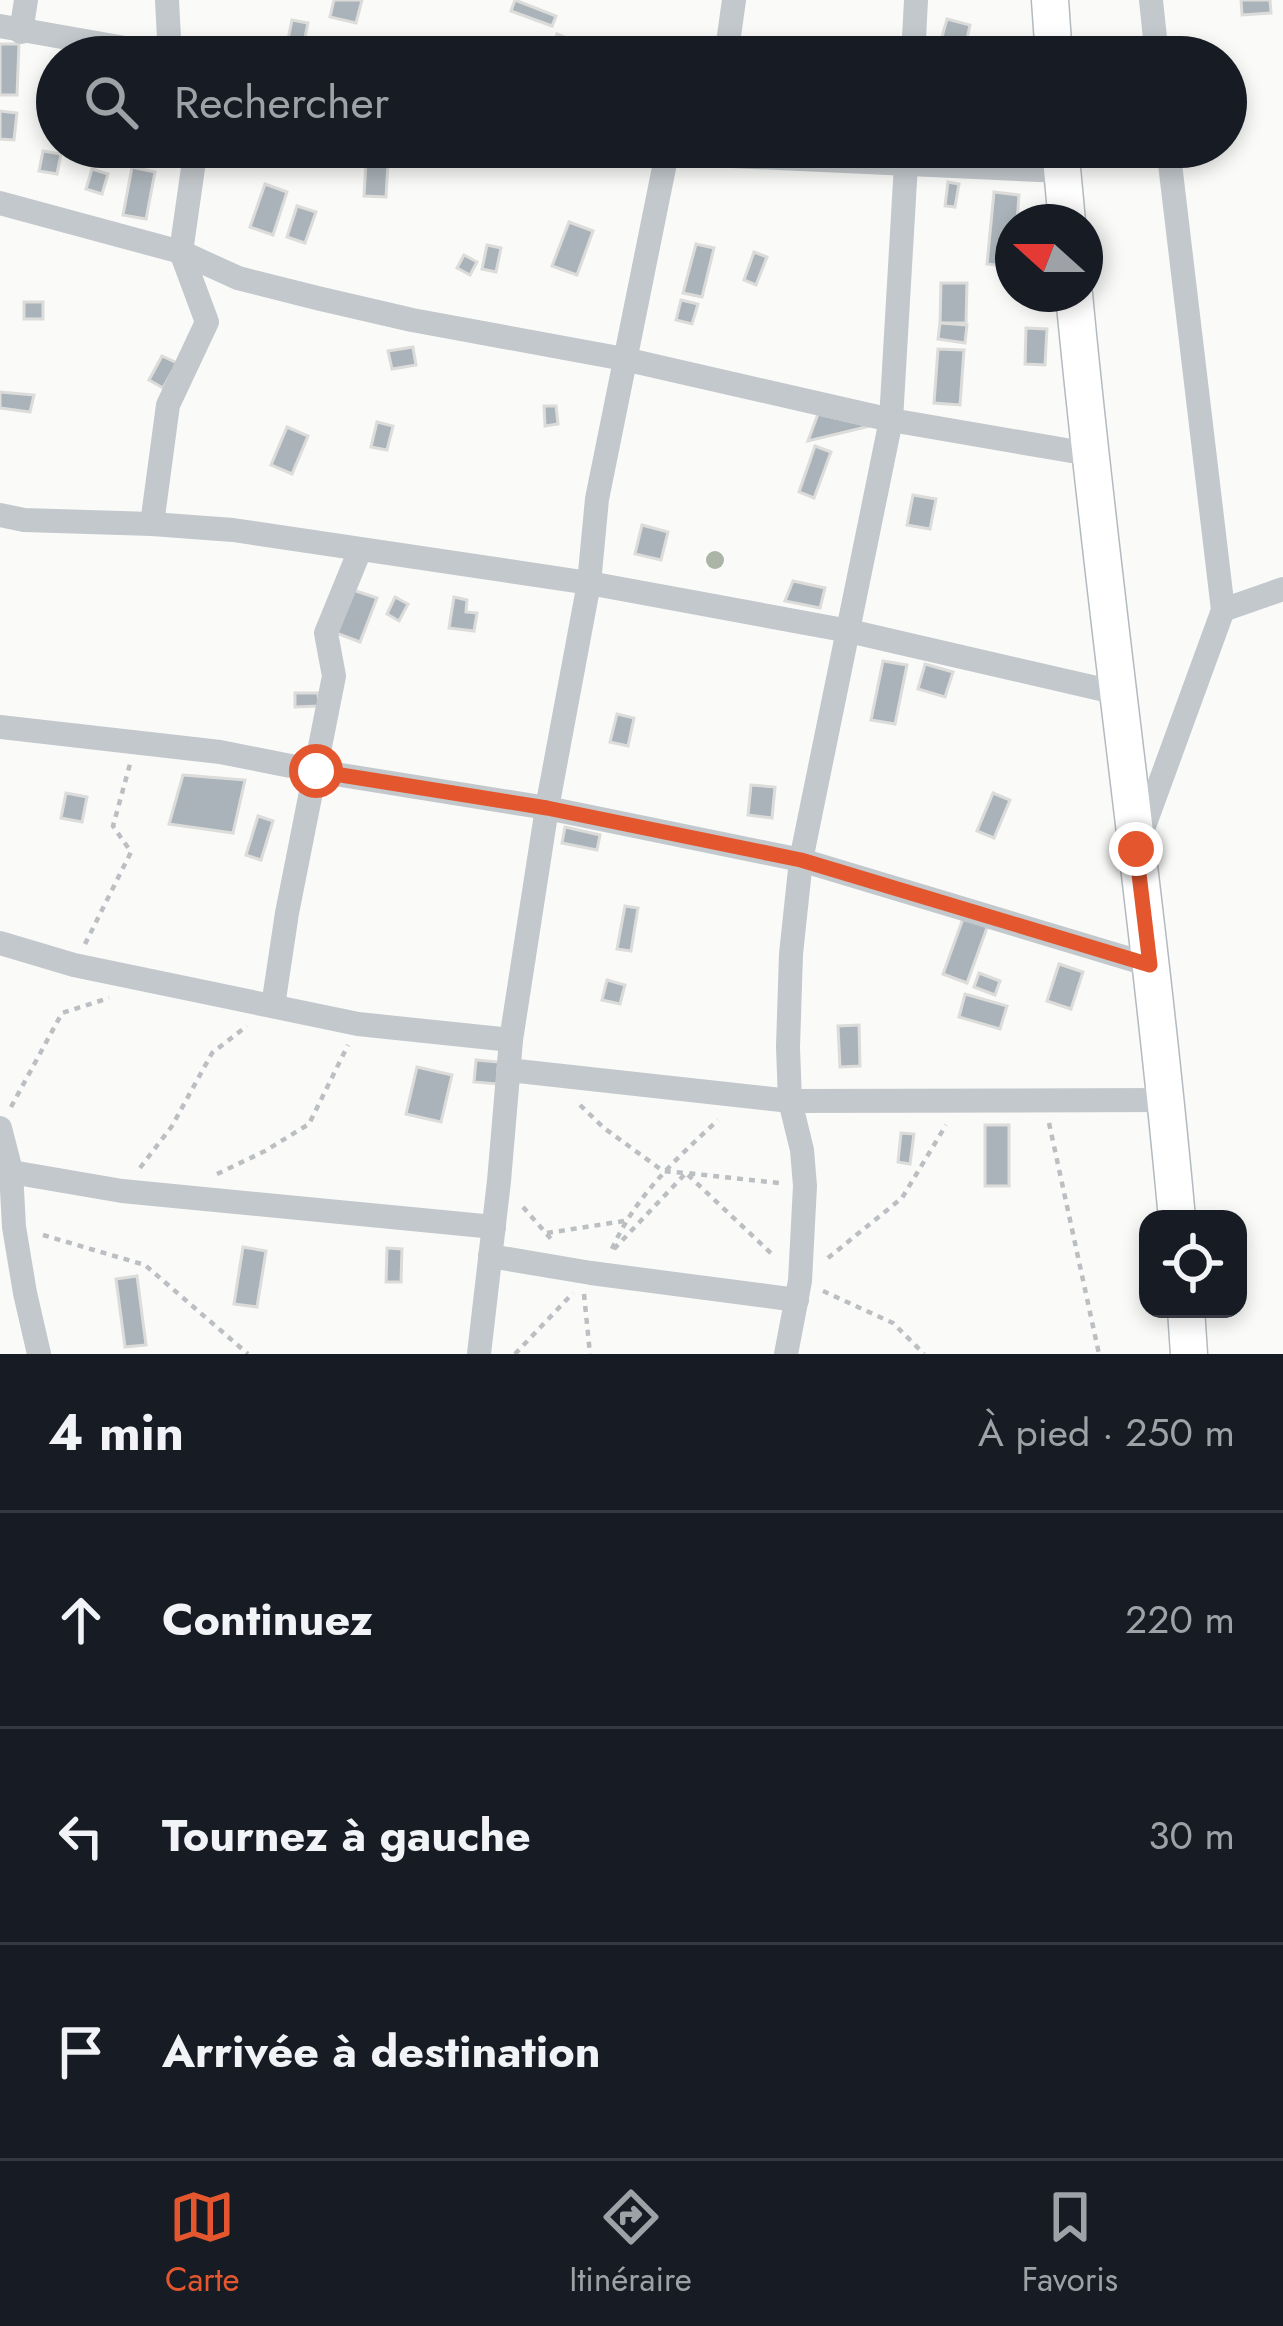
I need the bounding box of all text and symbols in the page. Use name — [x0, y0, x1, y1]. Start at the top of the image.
search box — [36, 36, 1247, 168]
icon: search — [78, 69, 144, 135]
text: Rechercher — [174, 70, 389, 135]
north arrow — [995, 204, 1103, 312]
route start — [289, 744, 343, 798]
route end — [1109, 822, 1163, 876]
map controls — [1139, 1210, 1247, 1318]
button: locate — [1139, 1210, 1247, 1318]
text: 4 min — [48, 1395, 184, 1469]
text: À pied · 250 m — [978, 1404, 1235, 1461]
icon: ahead — [48, 1587, 114, 1653]
text: Continuez — [162, 1587, 373, 1652]
text: 220 m — [1125, 1591, 1235, 1648]
icon: left — [48, 1803, 114, 1869]
text: Tournez à gauche — [162, 1803, 531, 1868]
text: 30 m — [1148, 1807, 1235, 1864]
icon: arrive — [48, 2019, 114, 2085]
text: Arrivée à destination — [162, 2019, 601, 2084]
tab: Carte — [165, 2184, 240, 2303]
tab: Itinéraire — [569, 2184, 692, 2303]
tab: Favoris — [1022, 2184, 1118, 2303]

